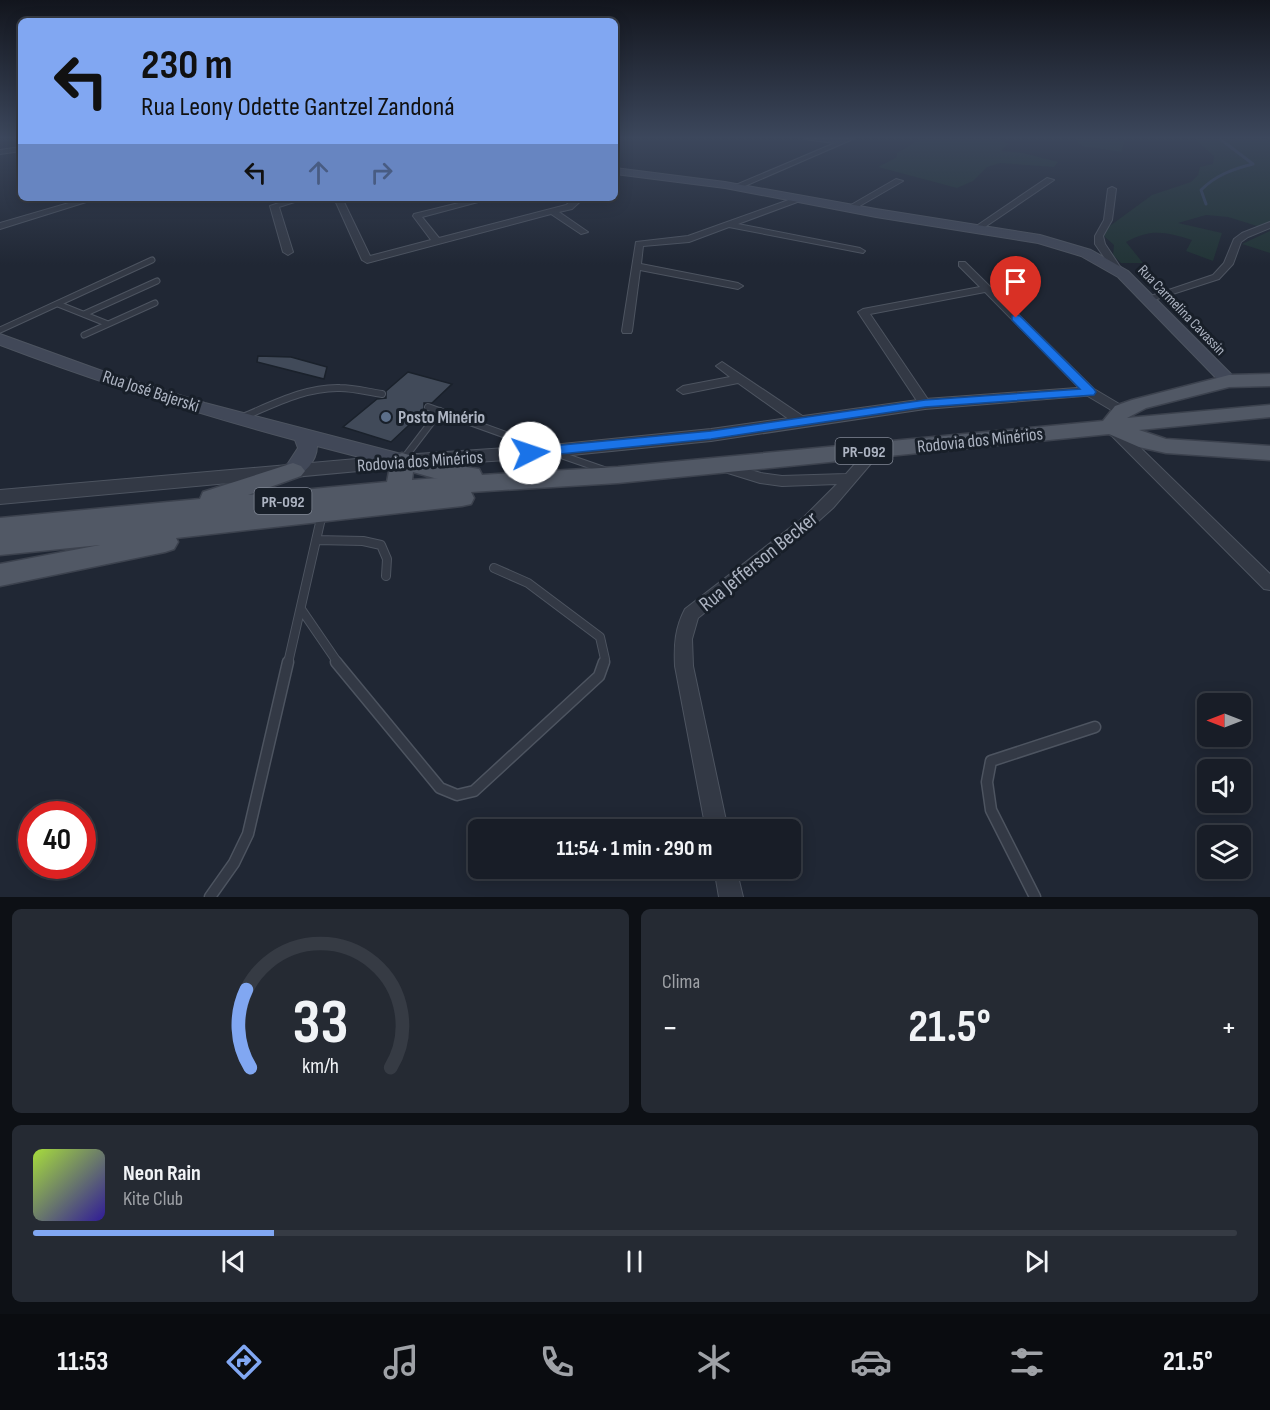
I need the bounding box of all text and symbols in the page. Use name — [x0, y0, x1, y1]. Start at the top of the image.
text: 230 m — [141, 40, 233, 91]
icon: left — [42, 42, 120, 120]
text: Rua Leony Odette Gantzel Zandoná — [141, 91, 455, 123]
icon: left — [239, 156, 272, 189]
icon: ahead — [302, 156, 335, 189]
icon: right — [365, 156, 398, 189]
pin — [990, 256, 1041, 318]
street label: Rua Carmelina Cavassin — [1134, 261, 1230, 360]
icon: arrive — [999, 265, 1032, 298]
street label: Rua José Bajerski — [100, 366, 202, 417]
place label: Posto Minério — [398, 407, 485, 428]
marker: Posto Minério — [379, 410, 393, 424]
position arrow — [498, 421, 562, 485]
street label: Rodovia dos Minérios — [916, 423, 1044, 458]
road number: PR-092 — [836, 438, 892, 464]
street label: Rodovia dos Minérios — [356, 447, 484, 476]
road number: PR-092 — [254, 488, 312, 514]
street label: Rua Jefferson Becker — [694, 506, 823, 617]
north arrow — [1197, 693, 1251, 747]
map controls — [1197, 693, 1251, 879]
button: sound — [1197, 759, 1251, 813]
speed limit sign: 40 — [18, 801, 96, 879]
button: layers — [1197, 825, 1251, 879]
text: 11:54 · 1 min · 290 m — [557, 835, 712, 862]
text: Clima — [662, 970, 700, 994]
text: 33 — [293, 986, 348, 1061]
text: 21.5° — [908, 1000, 991, 1055]
text: − — [662, 1008, 678, 1048]
text: + — [1221, 1008, 1237, 1048]
text: km/h — [302, 1054, 339, 1079]
text: Neon Rain — [123, 1160, 201, 1187]
text: Kite Club — [123, 1187, 183, 1211]
icon: previous — [217, 1245, 250, 1278]
icon: pause — [618, 1245, 651, 1278]
icon: next — [1020, 1245, 1053, 1278]
icon: directions — [223, 1341, 265, 1383]
icon: music — [380, 1341, 422, 1383]
icon: phone — [536, 1341, 578, 1383]
icon: climate — [693, 1341, 735, 1383]
icon: car — [850, 1341, 892, 1383]
icon: filters — [1006, 1341, 1048, 1383]
text: 11:53 — [57, 1346, 108, 1378]
text: 21.5° — [1163, 1346, 1213, 1378]

